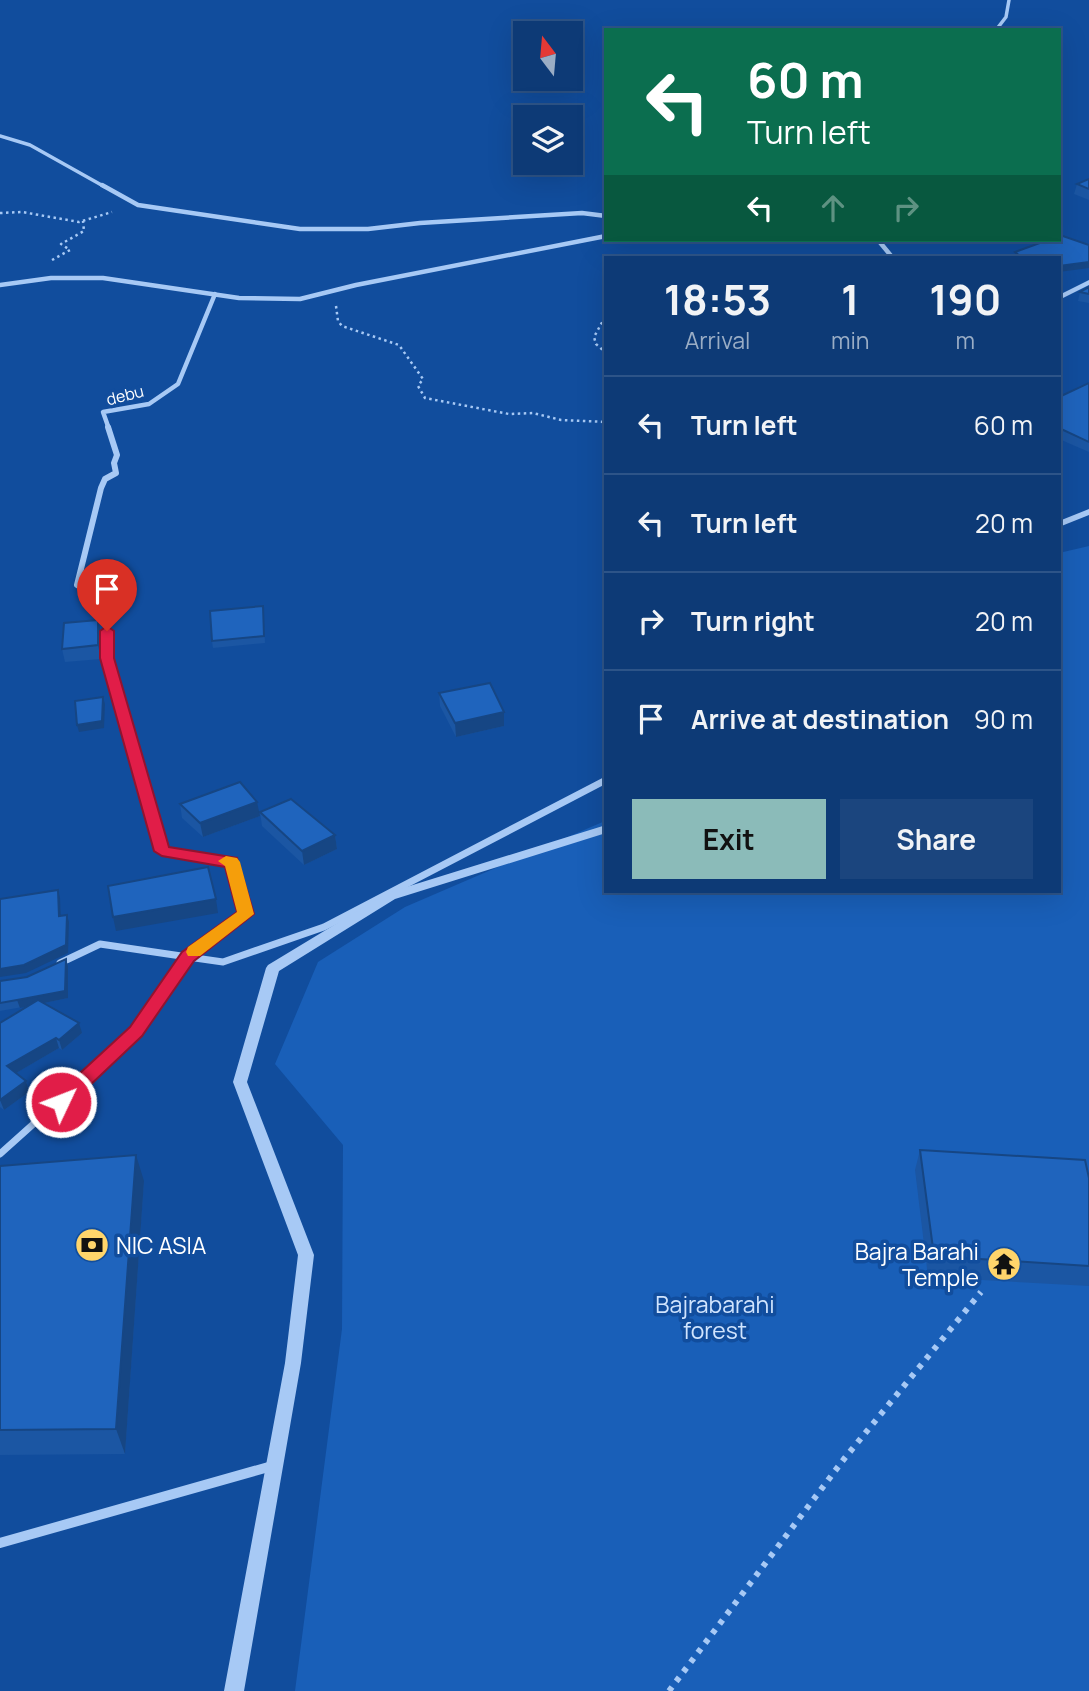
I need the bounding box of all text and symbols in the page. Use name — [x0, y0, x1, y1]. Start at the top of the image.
north arrow — [513, 21, 583, 91]
map controls — [513, 21, 583, 175]
text: 60 m — [747, 46, 864, 113]
icon: left — [632, 56, 723, 147]
button: layers — [513, 105, 583, 175]
text: Turn left — [747, 110, 871, 154]
icon: left — [741, 189, 779, 227]
icon: ahead — [814, 189, 852, 227]
icon: right — [887, 189, 925, 227]
text: 18:53 — [664, 270, 771, 328]
text: 1 — [841, 270, 859, 328]
text: 190 — [929, 270, 1001, 328]
text: Arrival — [685, 324, 750, 356]
text: min — [831, 324, 869, 356]
text: m — [955, 324, 975, 356]
street label: debu — [104, 380, 146, 410]
icon: left — [632, 406, 670, 444]
text: Turn left — [691, 407, 798, 443]
text: 60 m — [974, 407, 1033, 443]
icon: left — [632, 504, 670, 542]
text: Turn left — [691, 505, 798, 541]
text: 20 m — [975, 505, 1033, 541]
pin — [77, 559, 137, 631]
icon: arrive — [88, 570, 126, 608]
icon: right — [632, 602, 670, 640]
text: Turn right — [691, 603, 815, 639]
text: 20 m — [975, 603, 1033, 639]
icon: arrive — [632, 700, 670, 738]
text: Arrive at destination — [691, 701, 949, 737]
text: 90 m — [974, 701, 1033, 737]
button: Exit — [632, 799, 826, 879]
button: Share — [840, 799, 1033, 879]
position arrow — [24, 1065, 98, 1139]
bank icon: NIC ASIA — [73, 1226, 111, 1264]
place label: NIC ASIA — [116, 1229, 207, 1261]
place label: Bajra Barahi Temple — [855, 1235, 979, 1293]
temple icon: Bajra Barahi Temple — [985, 1245, 1023, 1283]
park label: Bajrabarahi forest — [655, 1288, 775, 1346]

